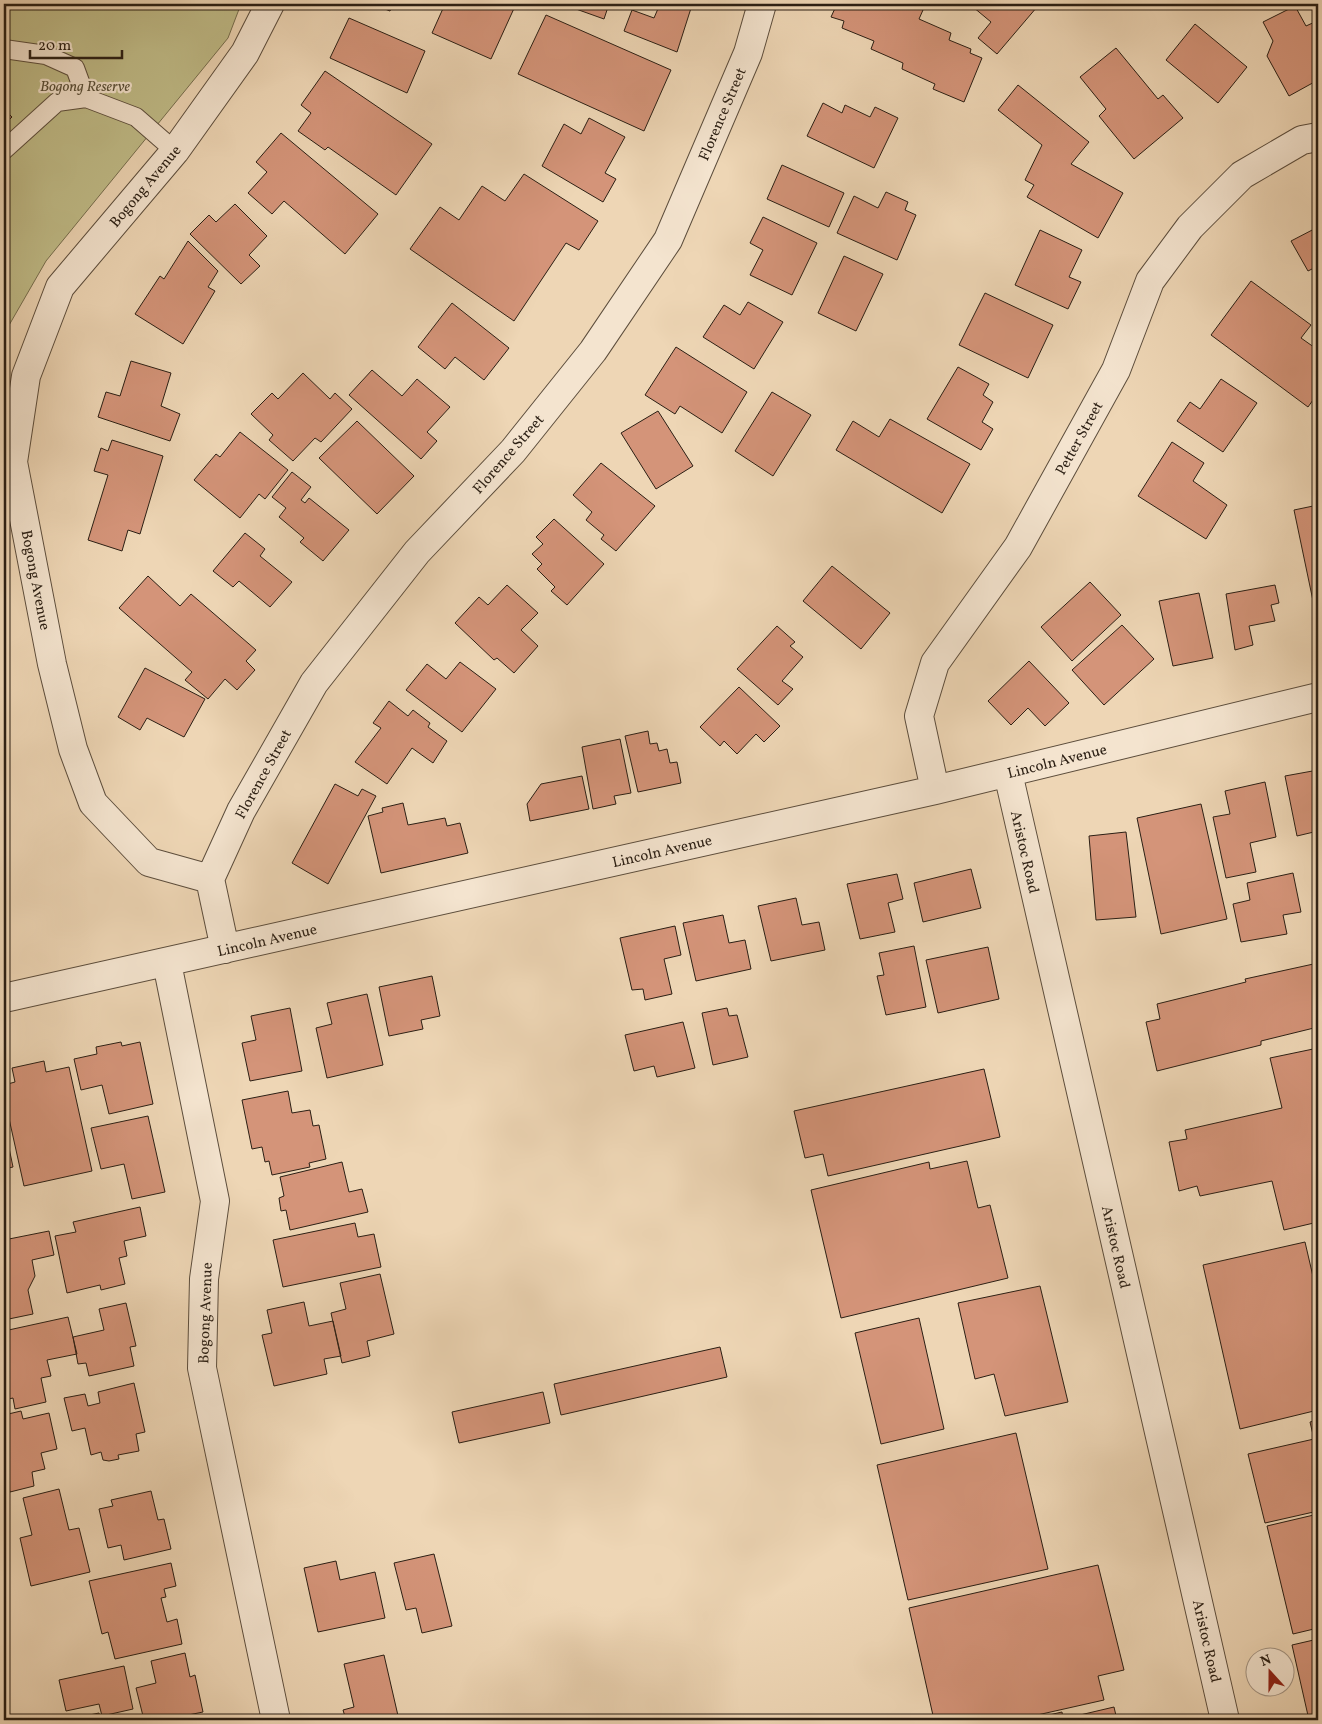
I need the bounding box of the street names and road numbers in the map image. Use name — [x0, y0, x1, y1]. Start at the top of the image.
street label: Florence Street — [694, 65, 752, 164]
street label: Bogong Avenue — [105, 141, 187, 233]
street label: Petter Street — [1051, 398, 1109, 479]
street label: Florence Street — [469, 411, 550, 499]
street label: Bogong Avenue — [15, 528, 55, 632]
street label: Florence Street — [231, 726, 298, 823]
street label: Lincoln Avenue — [1005, 740, 1109, 785]
street label: Aristoc Road — [1004, 809, 1043, 896]
street label: Lincoln Avenue — [610, 831, 714, 874]
street label: Lincoln Avenue — [215, 920, 319, 963]
street label: Aristoc Road — [1095, 1204, 1134, 1291]
street label: Bogong Avenue — [194, 1262, 219, 1364]
street label: Aristoc Road — [1186, 1598, 1225, 1685]

